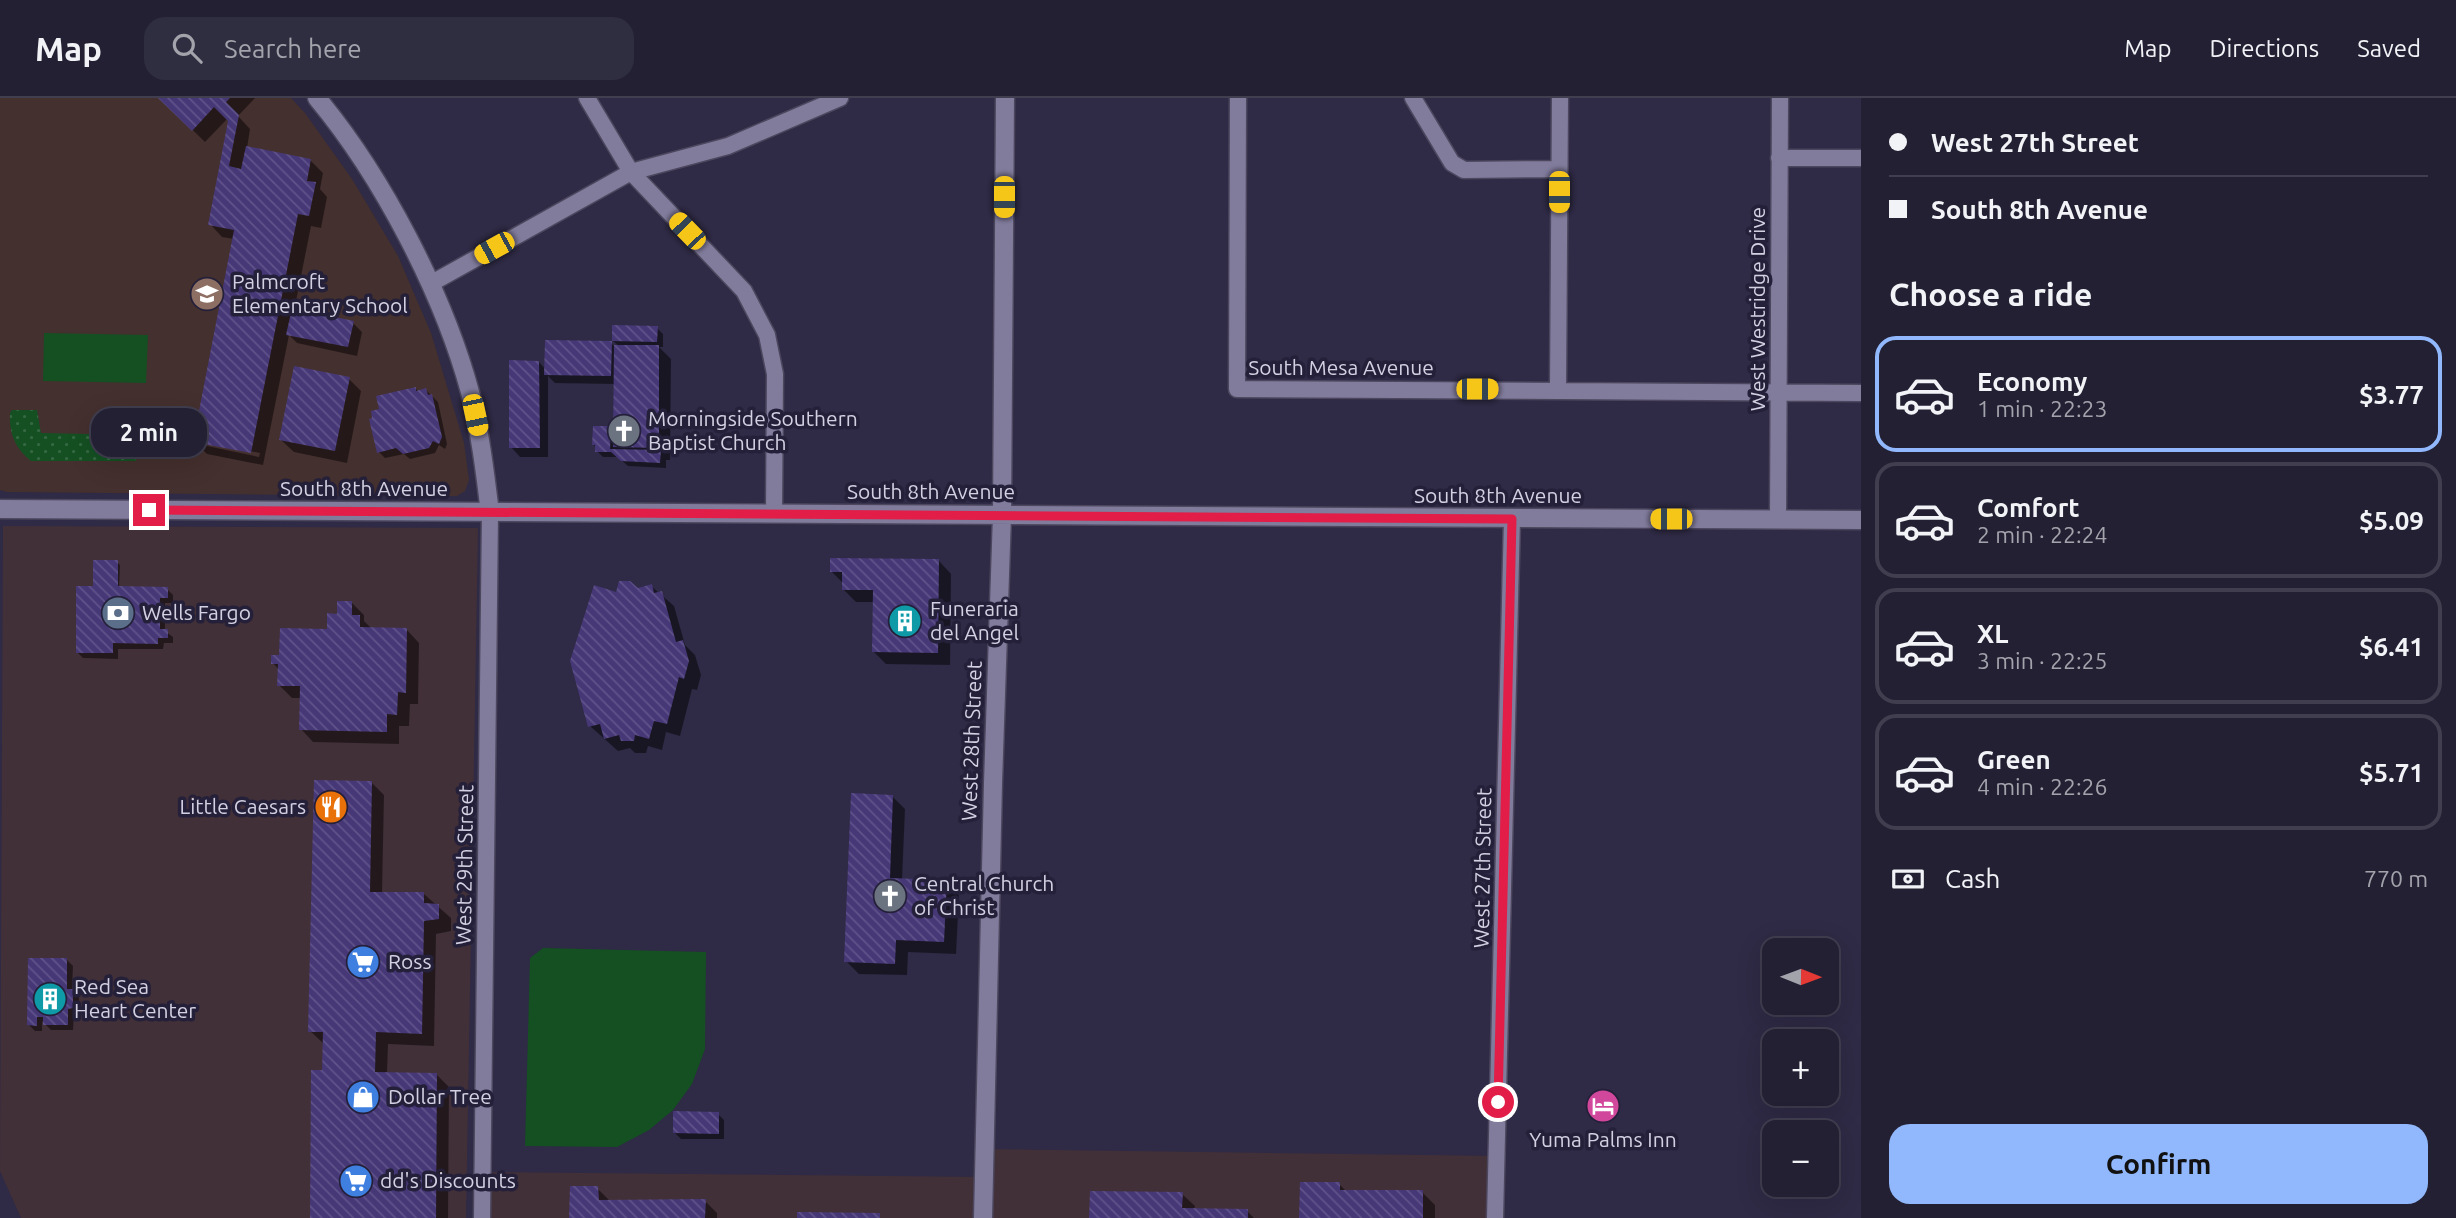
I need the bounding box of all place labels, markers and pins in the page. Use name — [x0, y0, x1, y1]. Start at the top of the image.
place label: Palmcroft Elementary School — [232, 269, 408, 317]
school or university icon: Palmcroft Elementary School — [188, 275, 226, 313]
place label: Morningside Southern Baptist Church — [648, 406, 858, 454]
church icon: Morningside Southern Baptist Church — [605, 412, 643, 450]
bank icon: Wells Fargo — [99, 594, 137, 632]
place label: Funeraria del Angel — [930, 596, 1019, 644]
place label: Wells Fargo — [142, 600, 251, 624]
building icon: Funeraria del Angel — [886, 602, 924, 640]
restaurant icon: Little Caesars — [312, 788, 350, 826]
place label: Little Caesars — [180, 794, 306, 818]
place label: Central Church of Christ — [914, 871, 1054, 919]
church icon: Central Church of Christ — [871, 877, 909, 915]
supermarket icon: Ross — [344, 943, 382, 981]
place label: Ross — [388, 949, 432, 973]
place label: Red Sea Heart Center — [74, 974, 196, 1022]
building icon: Red Sea Heart Center — [31, 980, 69, 1018]
shop icon: Dollar Tree — [344, 1078, 382, 1116]
place label: Dollar Tree — [388, 1084, 492, 1108]
hotel icon: Yuma Palms Inn — [1584, 1087, 1622, 1125]
place label: Yuma Palms Inn — [1529, 1127, 1677, 1151]
supermarket icon: dd's Discounts — [337, 1162, 375, 1200]
place label: dd's Discounts — [380, 1168, 516, 1192]

